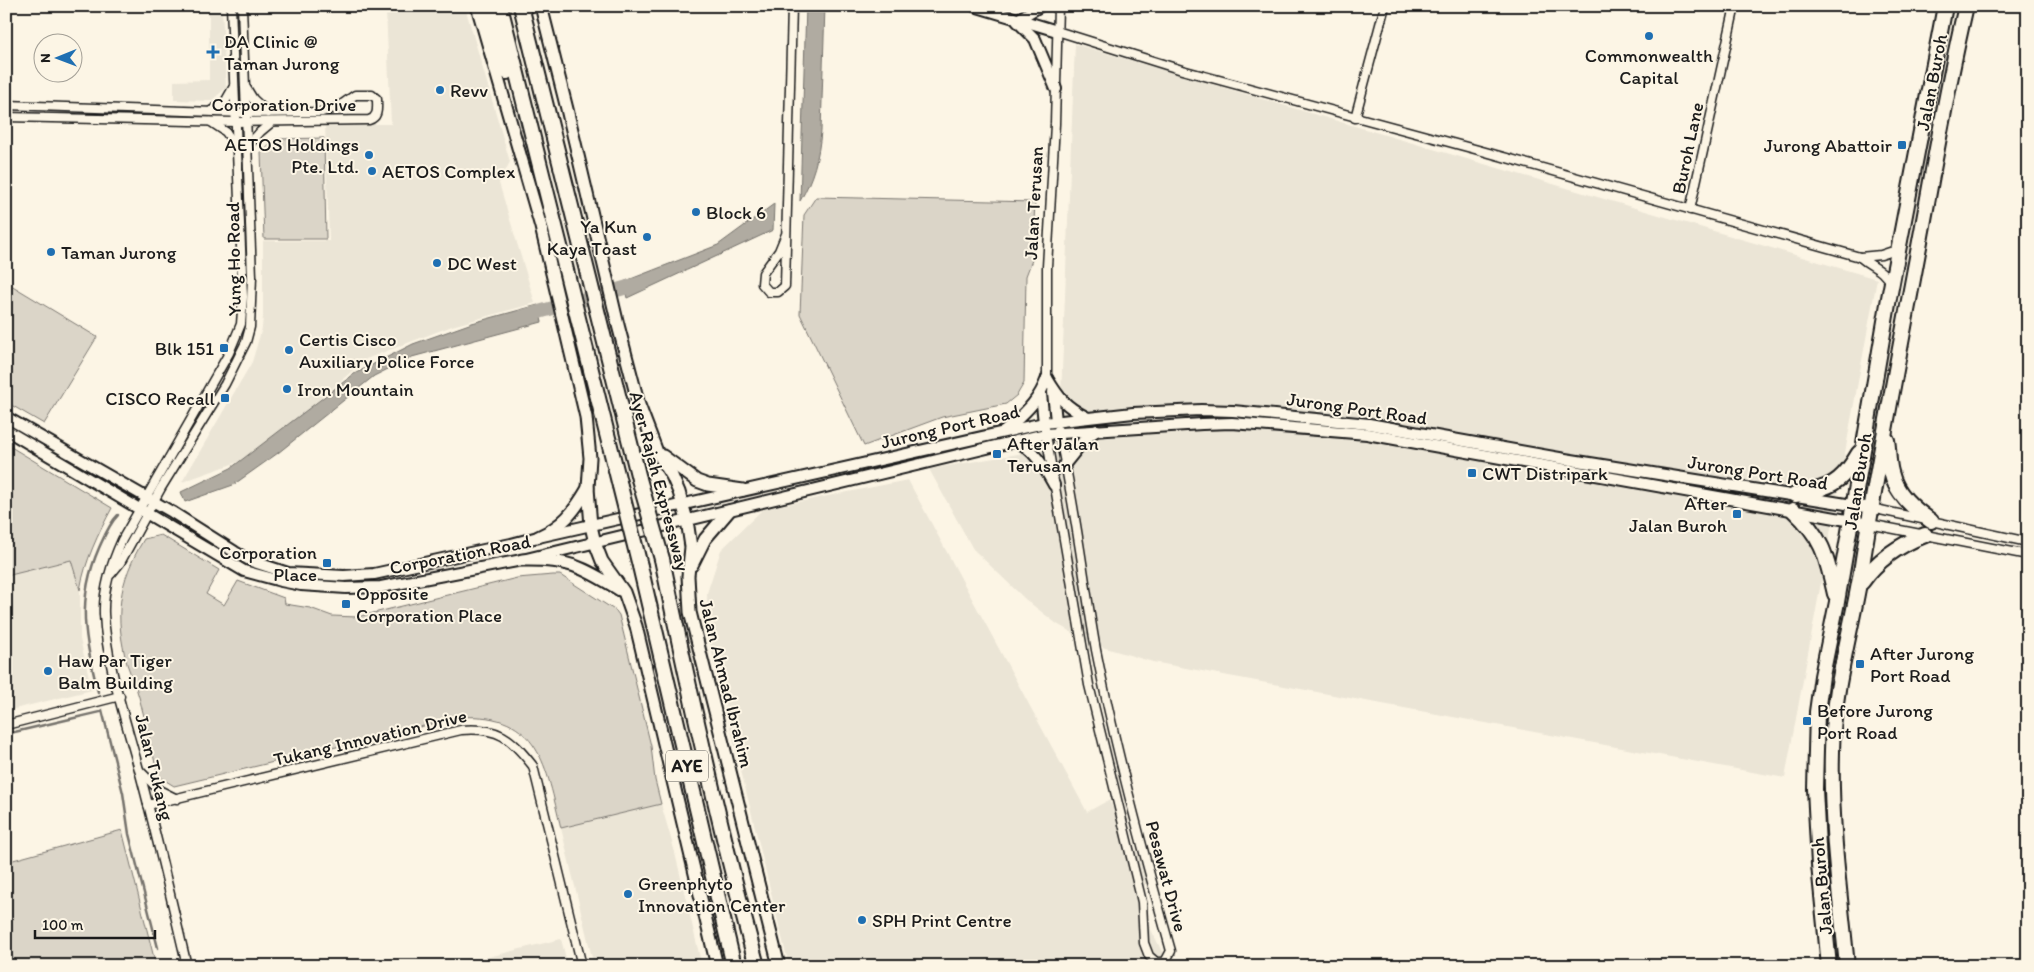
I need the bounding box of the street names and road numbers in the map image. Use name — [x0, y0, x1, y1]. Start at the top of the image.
street label: Jalan Buroh — [1911, 31, 1952, 132]
street label: Corporation Drive — [212, 93, 356, 116]
street label: Buroh Lane — [1667, 100, 1708, 196]
street label: Jalan Terusan — [1019, 146, 1048, 260]
street label: Yung Ho Road — [221, 201, 246, 316]
street label: Jurong Port Road — [1285, 387, 1429, 430]
street label: Ayer Rajah Expressway — [624, 389, 695, 574]
street label: Jurong Port Road — [879, 399, 1022, 454]
street label: Jalan Buroh — [1838, 430, 1877, 531]
street label: Jurong Port Road — [1686, 450, 1830, 495]
street label: Corporation Road — [388, 529, 533, 579]
street label: Jalan Ahmad Ibrahim — [694, 596, 759, 770]
street label: Tukang Innovation Drive — [271, 704, 469, 771]
street label: Jalan Tukang — [130, 711, 179, 823]
road number: AYE — [666, 750, 708, 781]
street label: Pesawat Drive — [1141, 818, 1192, 934]
street label: Jalan Buroh — [1806, 835, 1837, 936]

